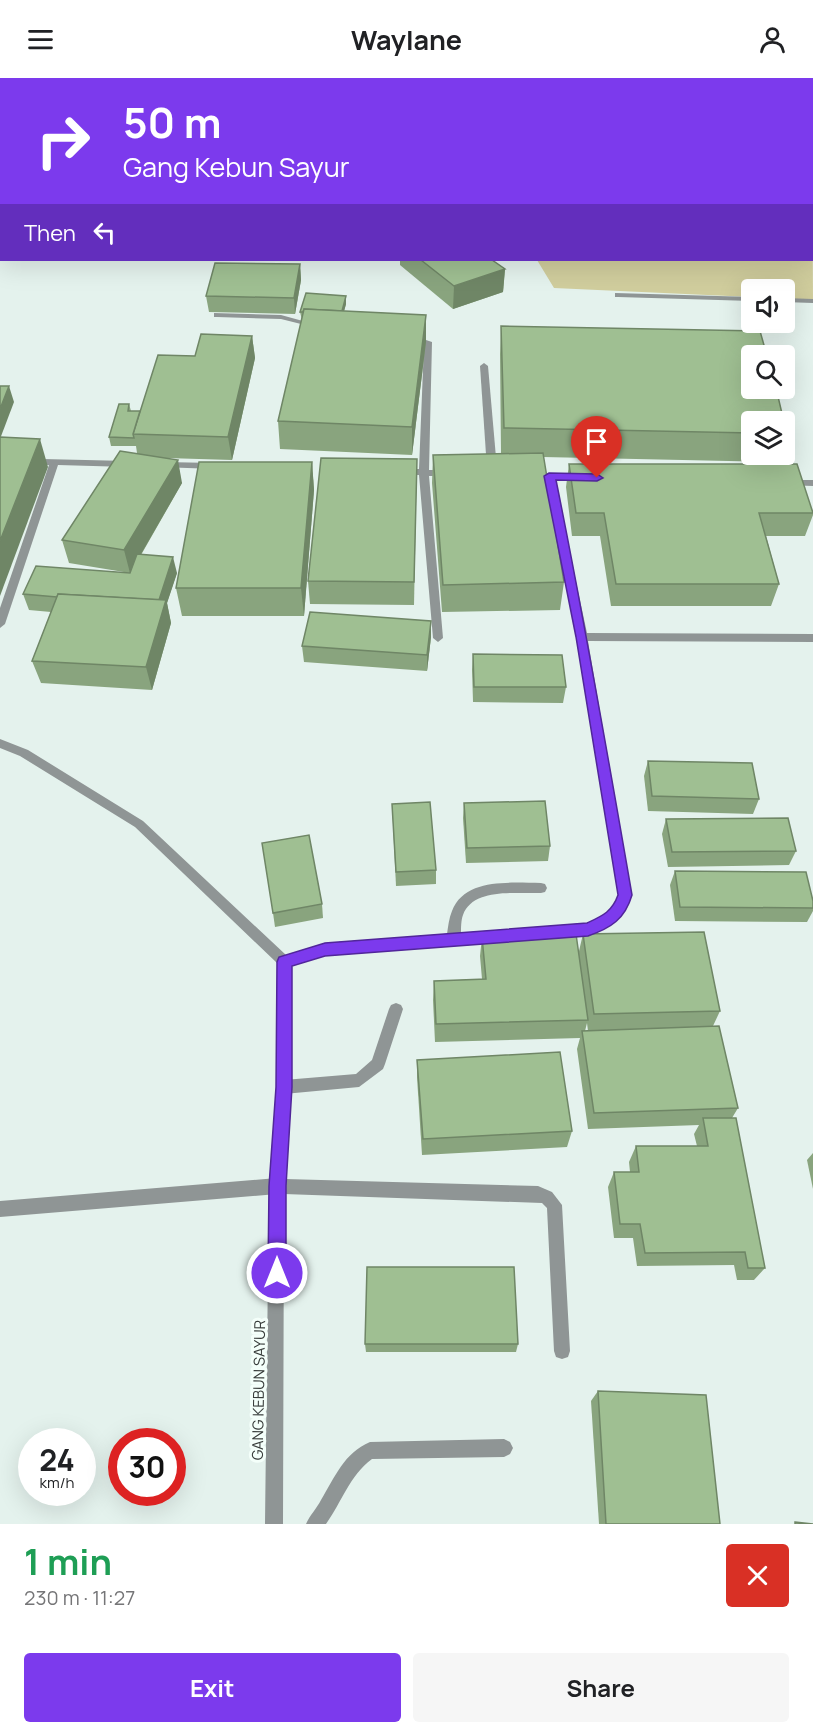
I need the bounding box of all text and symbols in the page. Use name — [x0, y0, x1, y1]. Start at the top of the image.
text: Waylane — [351, 21, 462, 58]
icon: menu — [24, 23, 57, 56]
icon: person — [756, 23, 789, 56]
text: 50 m — [123, 93, 221, 151]
icon: right — [24, 102, 102, 180]
text: Gang Kebun Sayur — [123, 148, 350, 185]
icon: left — [88, 216, 121, 249]
text: Then — [24, 218, 76, 248]
map controls — [741, 279, 795, 465]
button: sound — [741, 279, 795, 333]
button: search — [741, 345, 795, 399]
button: layers — [741, 411, 795, 465]
pin — [571, 416, 622, 478]
icon: arrive — [580, 425, 613, 458]
position arrow — [245, 1241, 309, 1305]
street label: GANG KEBUN SAYUR — [247, 1320, 270, 1460]
speed limit sign: 30 — [108, 1428, 186, 1506]
text: 24 — [39, 1439, 75, 1480]
text: km/h — [40, 1472, 74, 1493]
text: 1 min — [24, 1537, 112, 1586]
button: close — [726, 1544, 789, 1607]
text: 230 m · 11:27 — [24, 1584, 135, 1611]
button: Exit — [24, 1653, 401, 1722]
button: Share — [413, 1653, 789, 1722]

